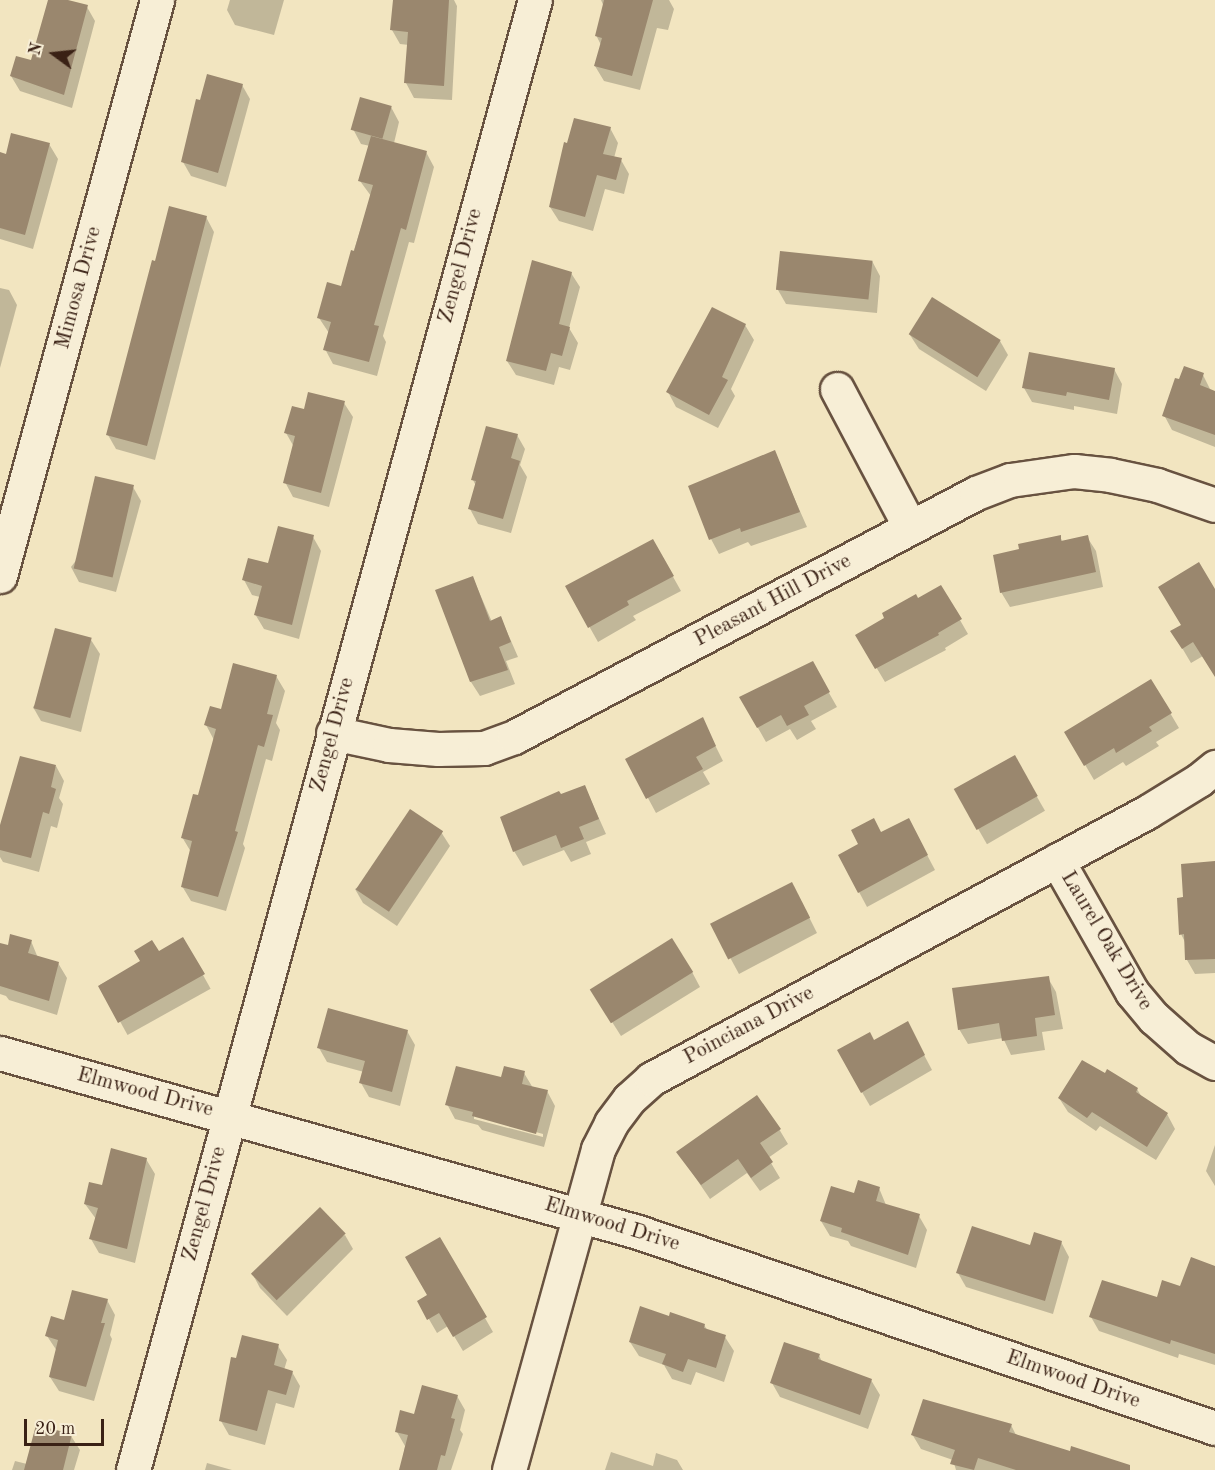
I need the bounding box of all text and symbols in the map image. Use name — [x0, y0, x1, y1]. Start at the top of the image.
north arrow — [24, 24, 84, 84]
text: N — [27, 41, 46, 57]
street label: Zengel Drive — [434, 206, 488, 326]
street label: Mimosa Drive — [51, 224, 107, 352]
street label: Pleasant Hill Drive — [690, 549, 856, 653]
street label: Zengel Drive — [306, 675, 360, 795]
street label: Laurel Oak Drive — [1055, 867, 1157, 1015]
street label: Poinciana Drive — [680, 981, 818, 1071]
street label: Elmwood Drive — [74, 1063, 216, 1123]
street label: Zengel Drive — [178, 1144, 232, 1264]
street label: Elmwood Drive — [541, 1192, 683, 1258]
street label: Elmwood Drive — [1003, 1345, 1143, 1415]
scale bar — [27, 1407, 106, 1445]
text: 20 m — [35, 1420, 75, 1438]

